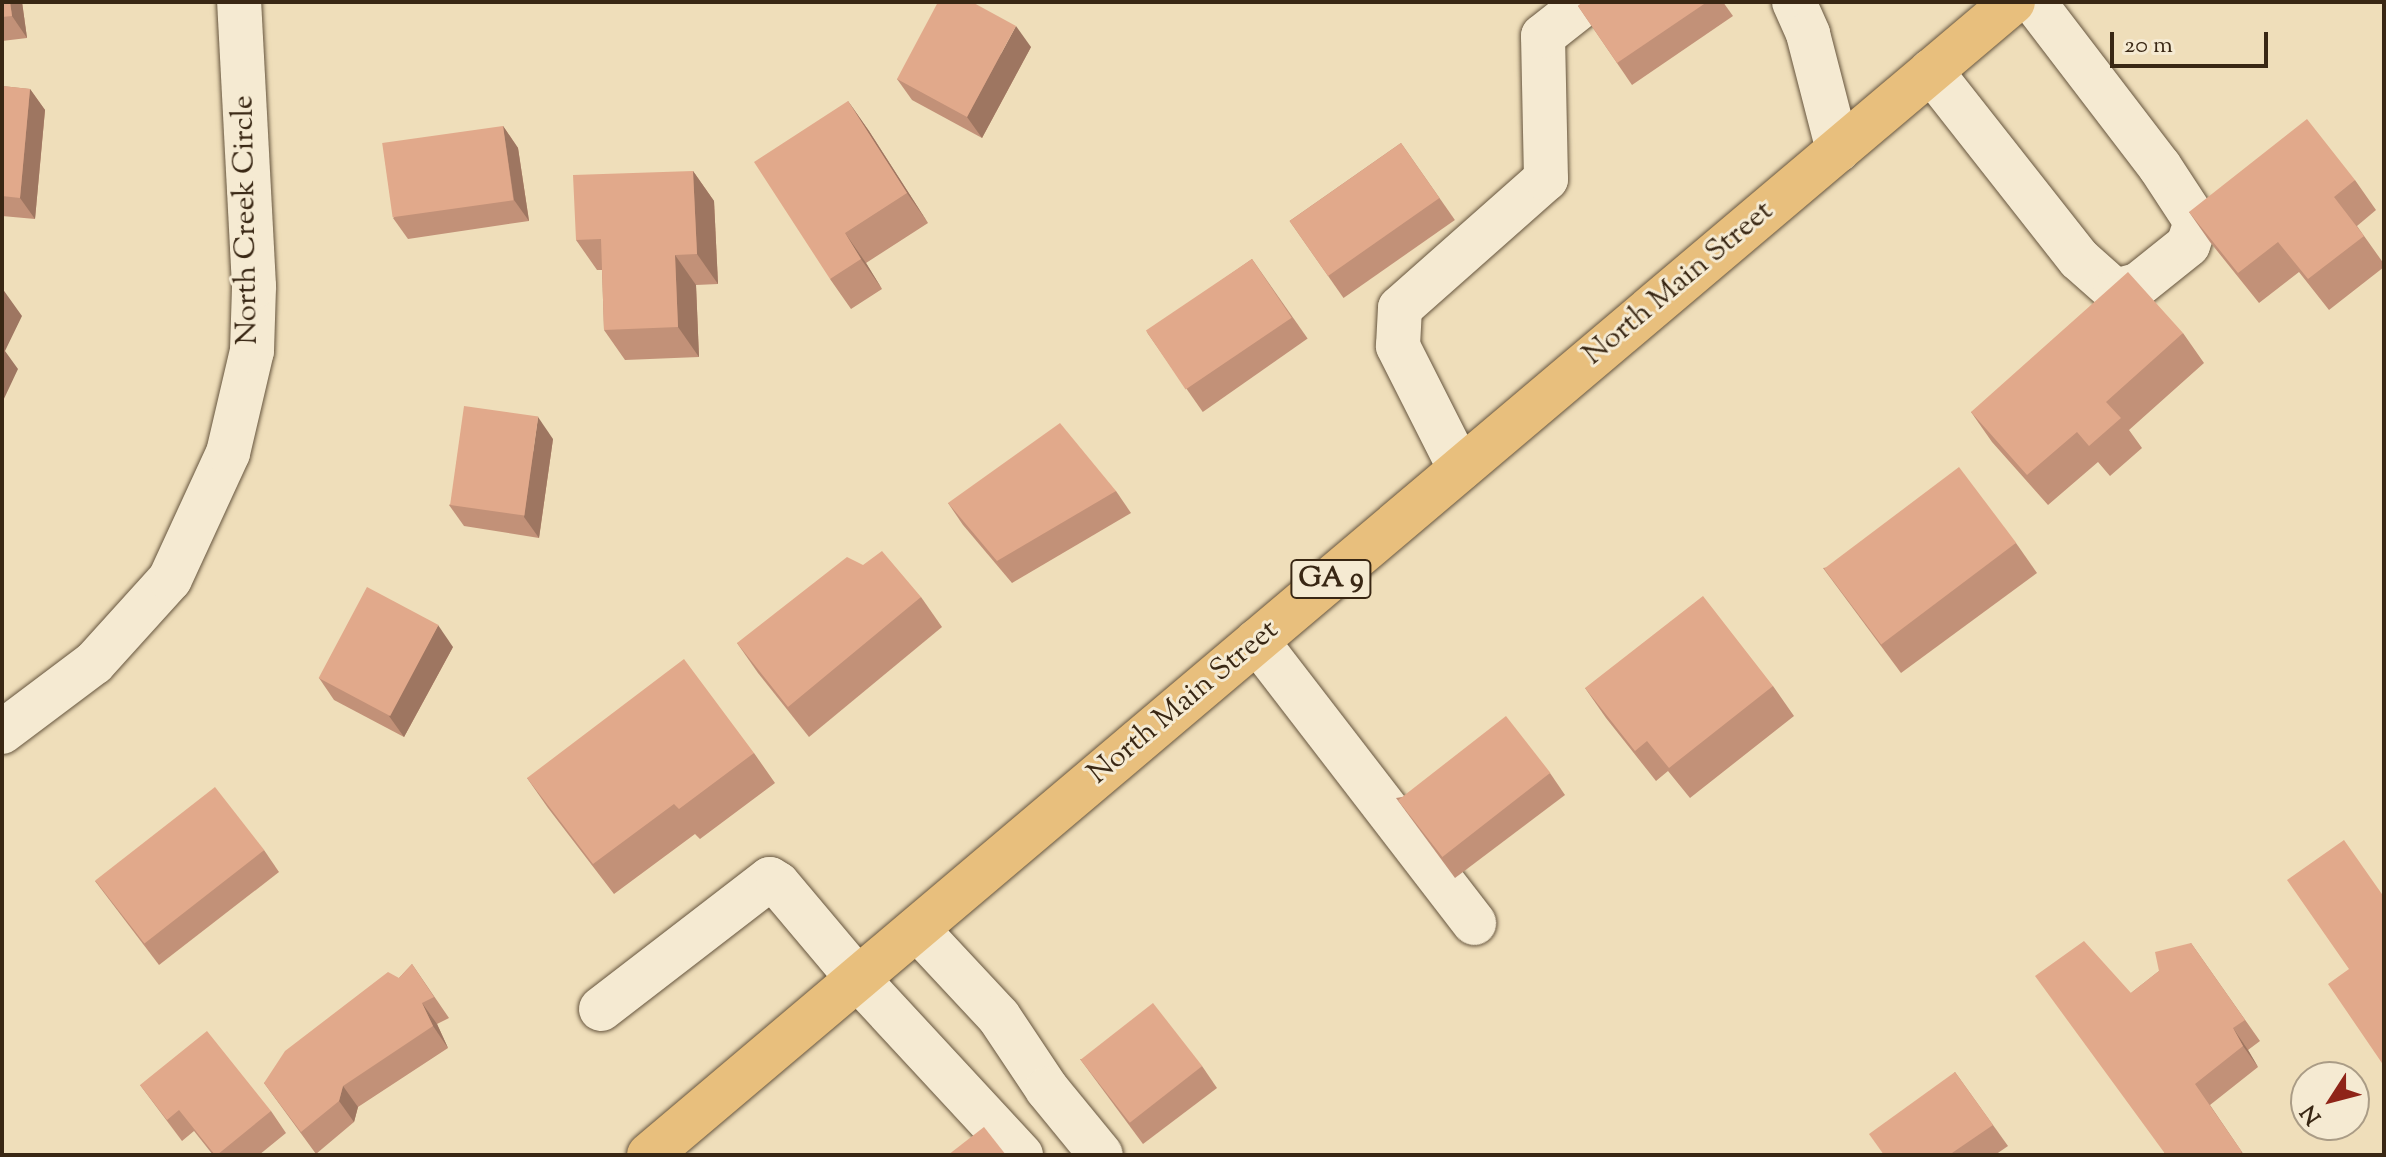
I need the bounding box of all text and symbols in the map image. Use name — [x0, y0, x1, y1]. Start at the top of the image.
scale bar — [2114, 16, 2272, 66]
text: 20 m — [2124, 29, 2173, 63]
street label: North Creek Circle — [227, 95, 267, 345]
street label: North Main Street — [1577, 194, 1781, 374]
road number: GA 9 — [1289, 555, 1373, 603]
street label: North Main Street — [1082, 613, 1286, 793]
north arrow — [2290, 1061, 2370, 1141]
text: N — [2294, 1097, 2330, 1130]

